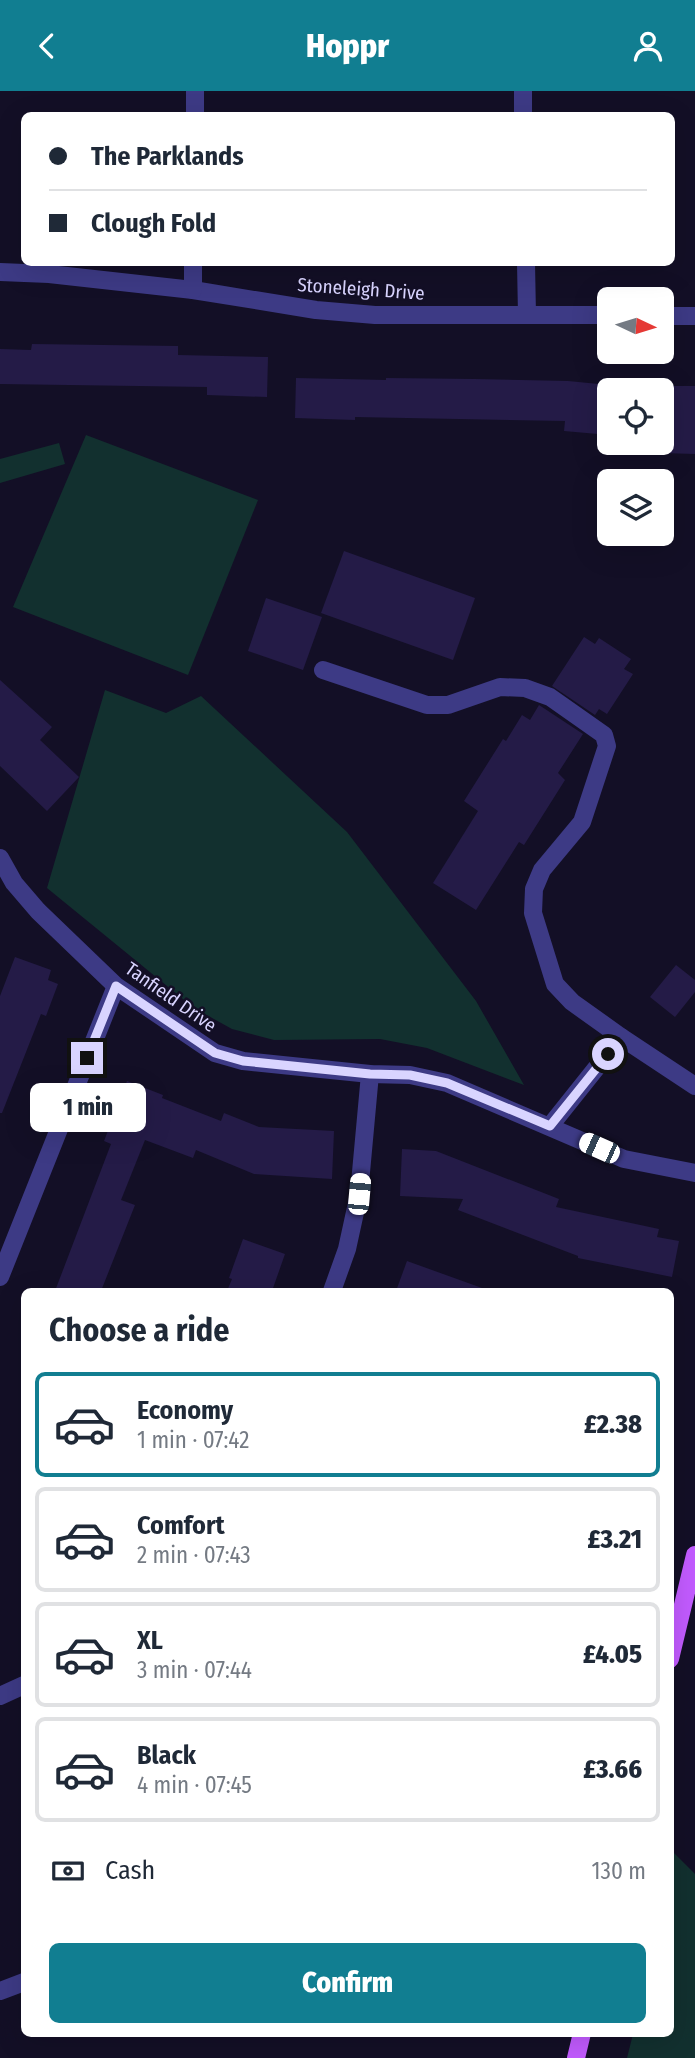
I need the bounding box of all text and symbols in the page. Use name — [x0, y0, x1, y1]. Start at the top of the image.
icon: back — [28, 27, 66, 65]
text: Hoppr — [306, 27, 389, 65]
icon: person — [629, 27, 667, 65]
text: The Parklands — [91, 141, 244, 172]
text: Clough Fold — [91, 208, 216, 239]
street label: Stoneleigh Drive — [297, 273, 425, 305]
north arrow — [597, 287, 674, 364]
map controls — [597, 287, 674, 546]
button: locate — [597, 378, 674, 455]
button: layers — [597, 469, 674, 546]
street label: Tanfield Drive — [121, 957, 221, 1037]
route start — [592, 1038, 624, 1070]
route end — [71, 1042, 103, 1074]
callout: 1 min — [29, 1083, 145, 1131]
text: 1 min — [63, 1093, 113, 1121]
car — [576, 1130, 623, 1166]
car — [347, 1172, 372, 1216]
text: Choose a ride — [49, 1311, 230, 1349]
icon: car — [53, 1393, 116, 1456]
text: Economy — [137, 1395, 233, 1426]
text: £2.38 — [584, 1409, 642, 1440]
text: 1 min · 07:42 — [137, 1426, 249, 1454]
icon: car — [53, 1508, 116, 1571]
text: Comfort — [137, 1510, 225, 1541]
text: £3.21 — [588, 1524, 642, 1555]
text: 2 min · 07:43 — [137, 1541, 251, 1569]
icon: car — [53, 1623, 116, 1686]
text: XL — [137, 1625, 163, 1656]
text: £4.05 — [583, 1639, 642, 1670]
text: 3 min · 07:44 — [137, 1656, 252, 1684]
icon: car — [53, 1738, 116, 1801]
text: Black — [137, 1740, 196, 1771]
text: £3.66 — [583, 1754, 642, 1785]
text: 4 min · 07:45 — [137, 1771, 252, 1799]
icon: cash — [49, 1852, 87, 1890]
text: Cash — [105, 1855, 155, 1886]
text: 130 m — [592, 1857, 646, 1885]
button: Confirm — [49, 1943, 646, 2023]

